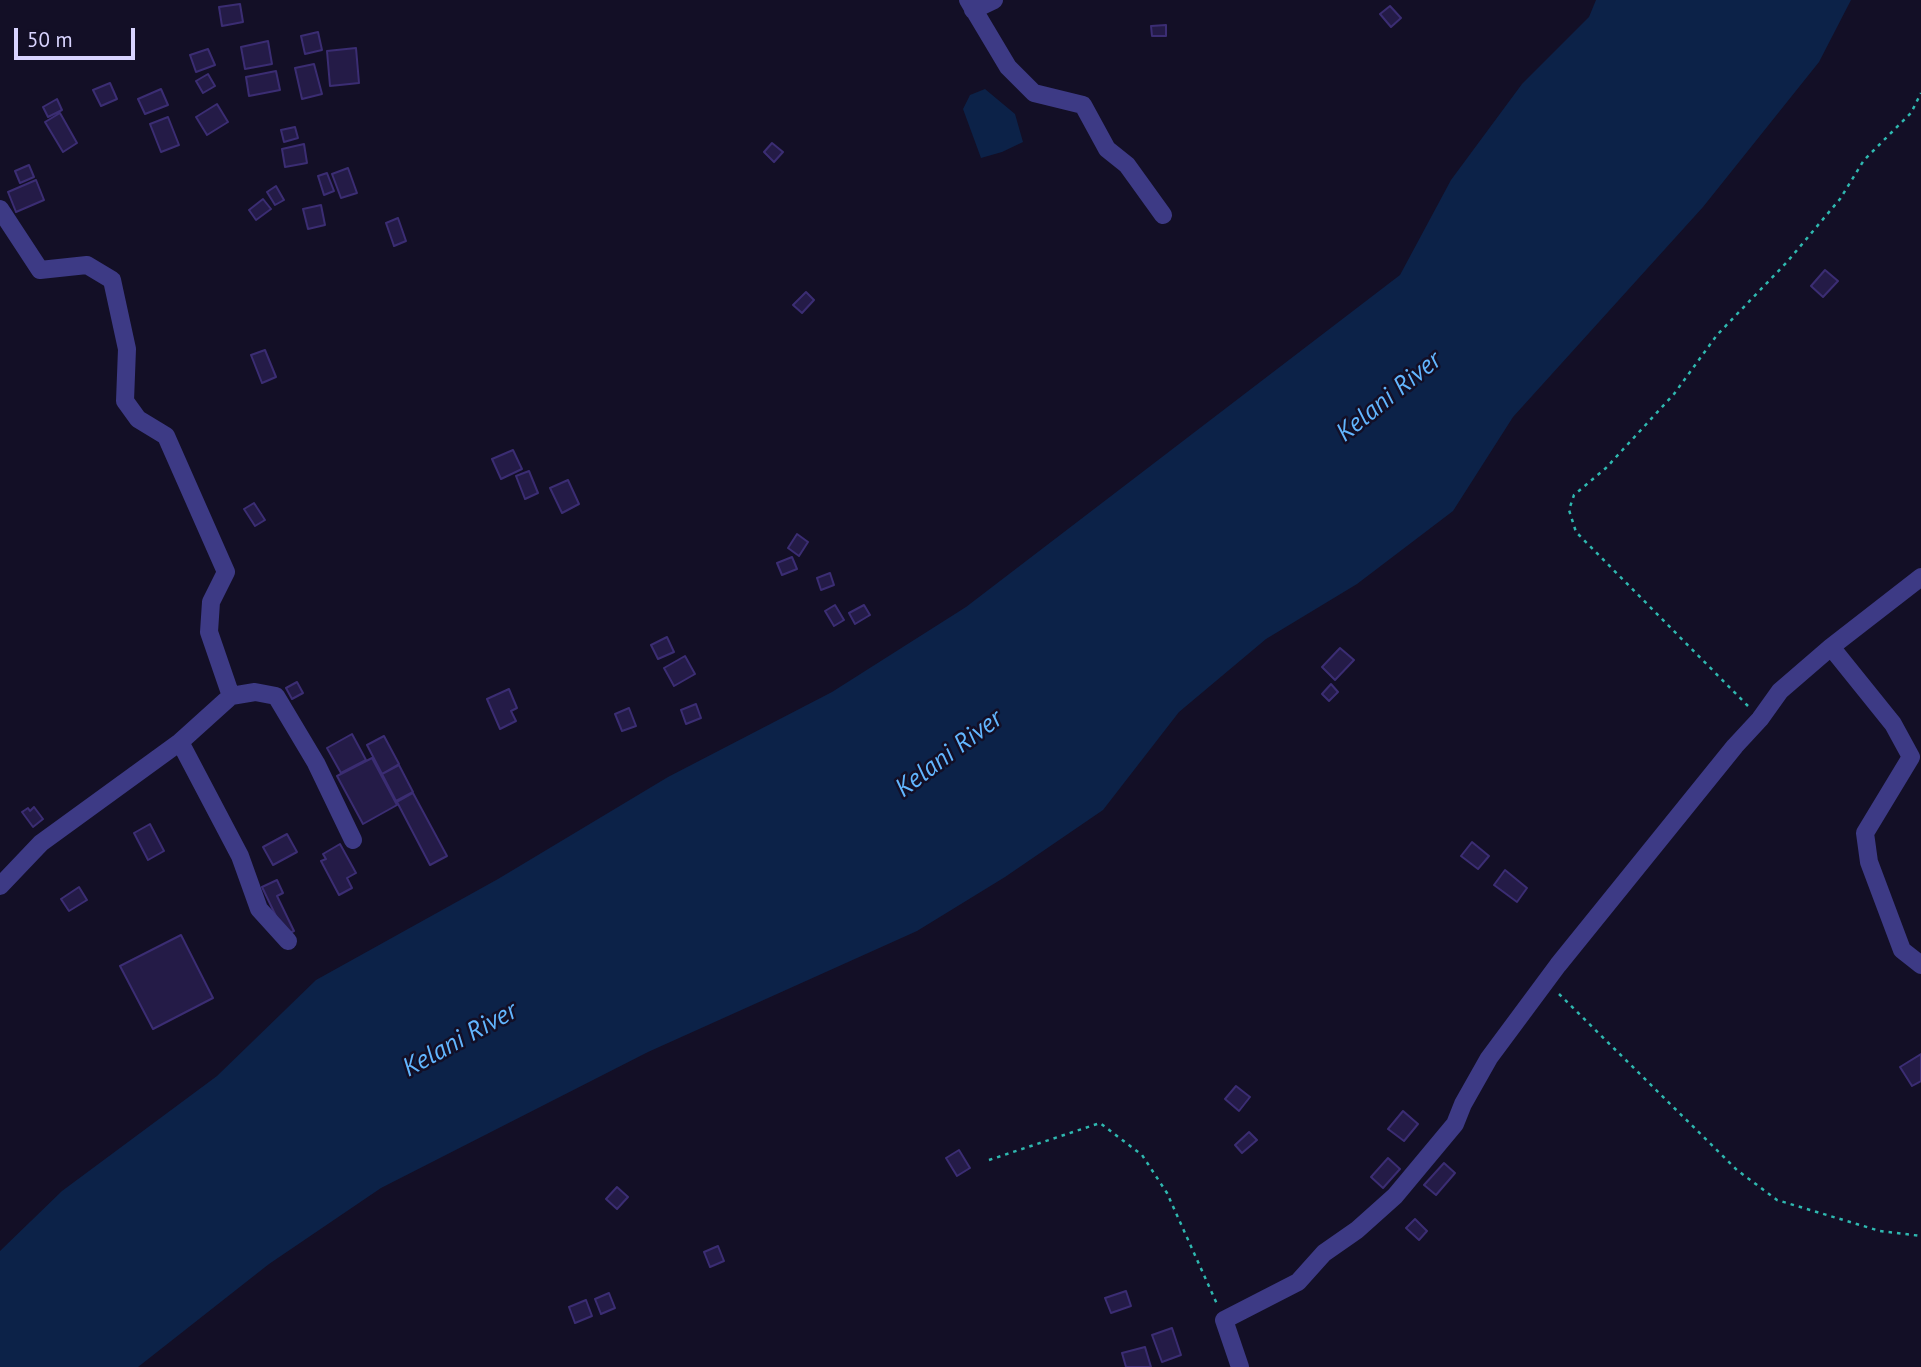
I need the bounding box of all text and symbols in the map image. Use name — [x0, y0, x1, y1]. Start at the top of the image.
scale bar — [18, 14, 138, 58]
text: 50 m — [27, 26, 73, 53]
water label: Kelani River — [1330, 345, 1448, 449]
water label: Kelani River — [889, 704, 1009, 804]
water label: Kelani River — [397, 996, 523, 1084]

